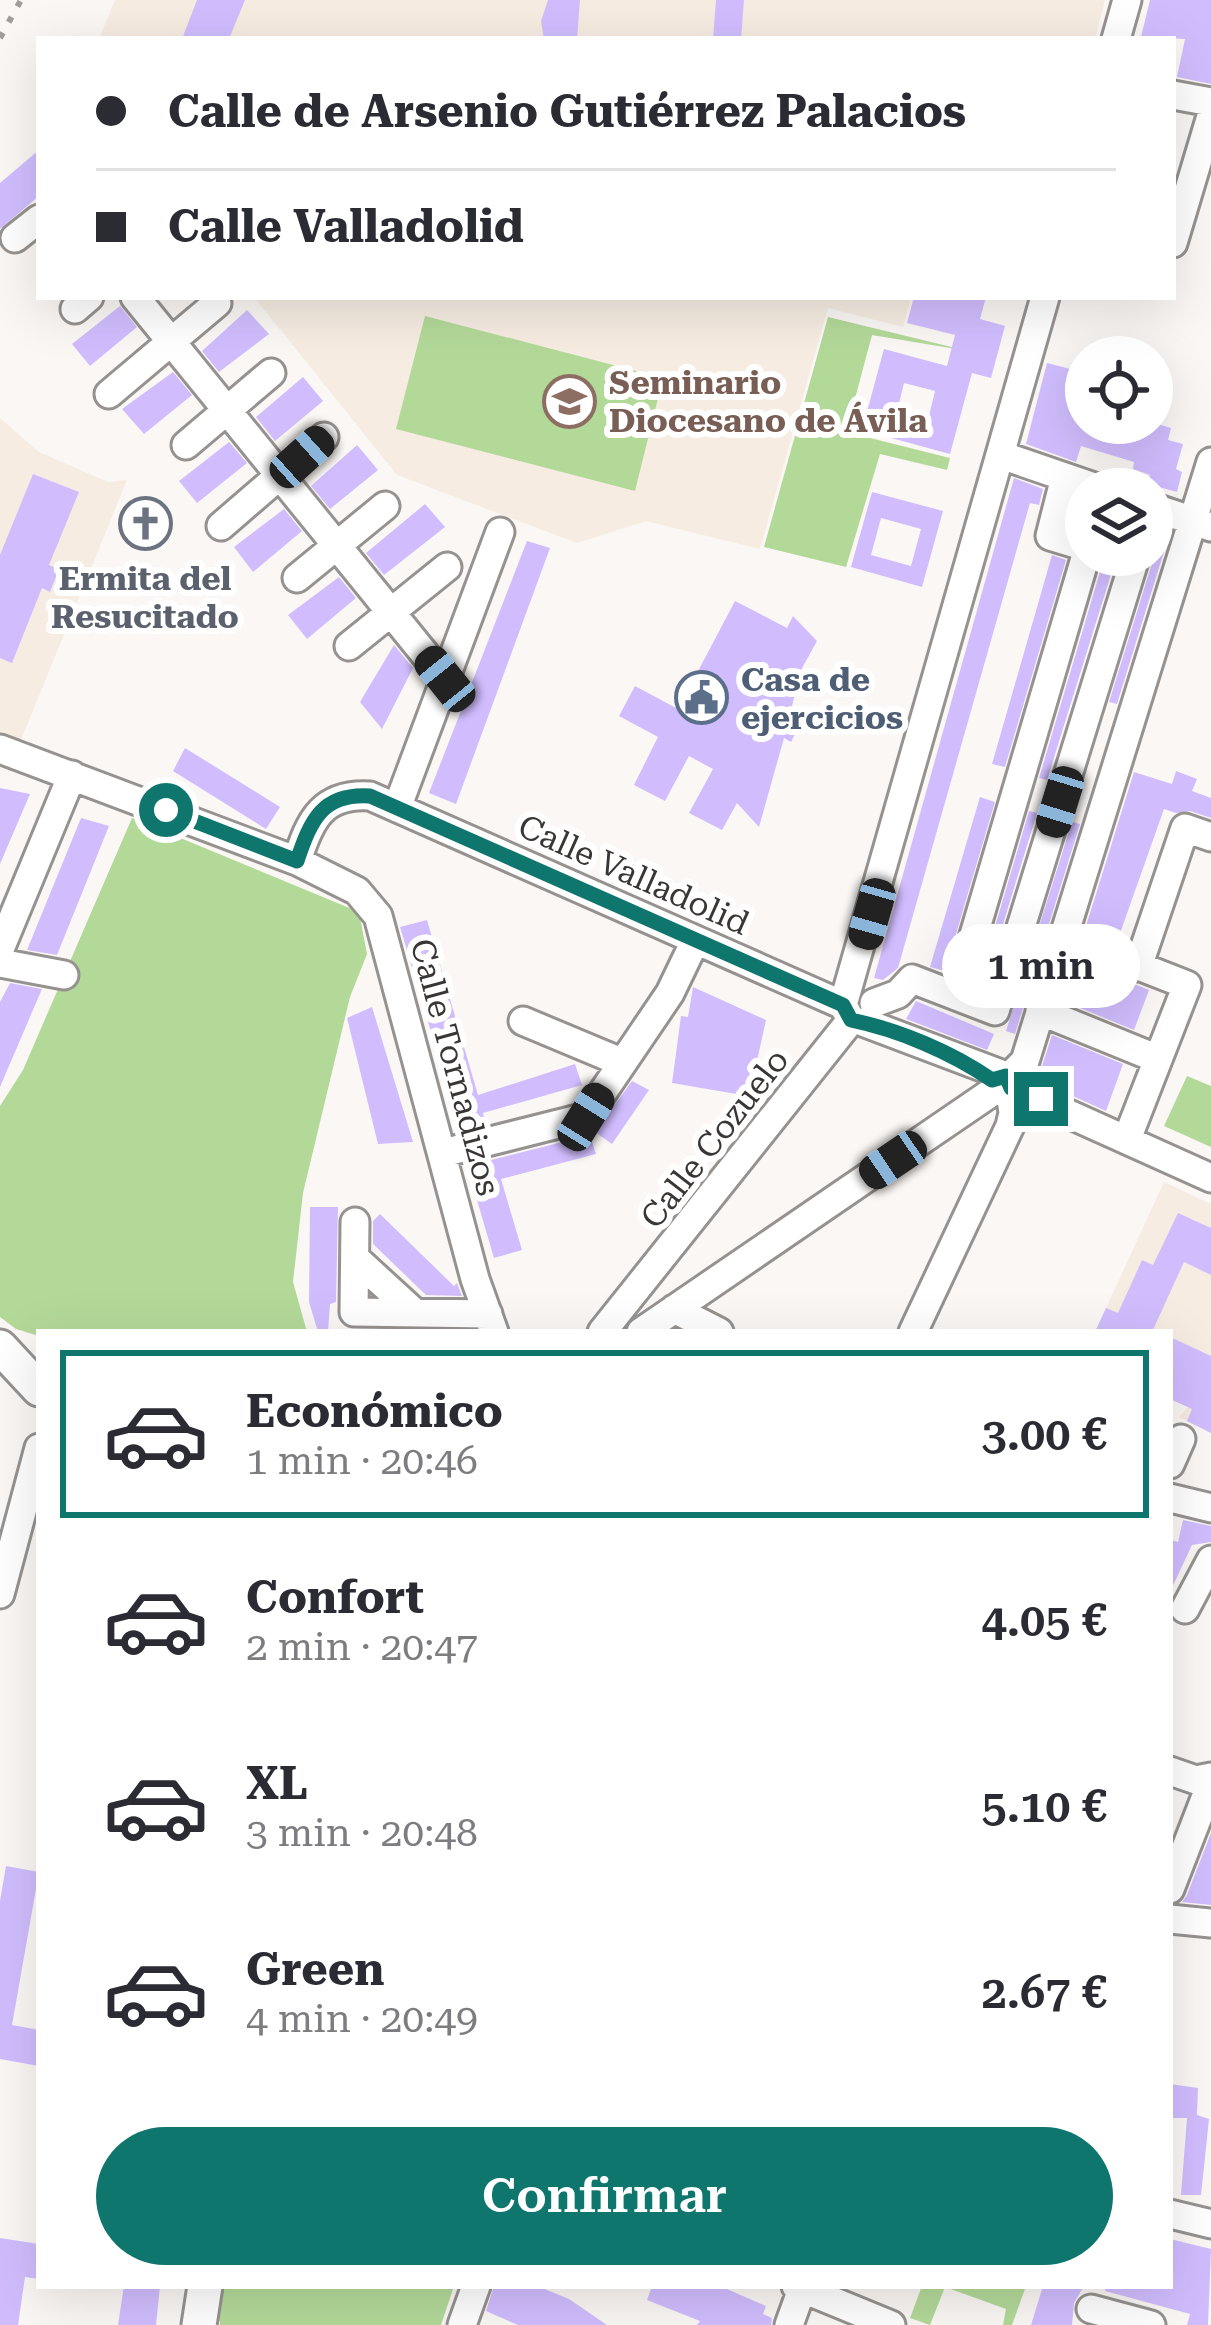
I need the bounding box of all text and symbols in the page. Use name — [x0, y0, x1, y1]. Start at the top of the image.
text: Calle de Arsenio Gutiérrez Palacios — [168, 85, 966, 138]
text: Calle Valladolid — [168, 200, 524, 253]
map controls — [1065, 336, 1173, 576]
button: locate — [1065, 336, 1173, 444]
place label: Seminario Diocesano de Ávila — [609, 363, 928, 440]
school or university icon: Seminario Diocesano de Ávila — [542, 373, 598, 429]
car — [263, 420, 341, 494]
button: layers — [1065, 468, 1173, 576]
church icon: Ermita del Resucitado — [117, 496, 173, 552]
place label: Ermita del Resucitado — [51, 559, 239, 636]
car — [408, 640, 482, 718]
place label: Casa de ejercicios — [741, 660, 903, 737]
public building icon: Casa de ejercicios — [674, 670, 730, 726]
car — [1032, 762, 1088, 842]
route start — [139, 783, 193, 837]
street label: Calle Valladolid — [512, 806, 755, 943]
car — [845, 874, 899, 954]
callout: 1 min — [942, 925, 1140, 1009]
street label: Calle Tornadizos — [402, 935, 509, 1200]
text: 1 min — [987, 943, 1095, 989]
street label: Calle Cozuelo — [632, 1041, 797, 1236]
route end — [1014, 1072, 1068, 1126]
car — [552, 1077, 620, 1157]
car — [853, 1125, 933, 1195]
icon: car — [102, 1380, 210, 1488]
text: Económico — [246, 1385, 503, 1438]
text: 3.00 € — [982, 1408, 1107, 1461]
text: 1 min · 20:46 — [246, 1438, 478, 1484]
icon: car — [102, 1566, 210, 1674]
text: Confort — [246, 1571, 424, 1624]
text: 4.05 € — [982, 1594, 1107, 1647]
text: 2 min · 20:47 — [246, 1624, 478, 1670]
icon: car — [102, 1752, 210, 1860]
text: XL — [246, 1757, 308, 1810]
text: 5.10 € — [982, 1780, 1107, 1833]
text: 3 min · 20:48 — [246, 1810, 478, 1856]
icon: car — [102, 1938, 210, 2046]
text: Green — [246, 1943, 384, 1996]
text: 2.67 € — [982, 1966, 1107, 2019]
text: 4 min · 20:49 — [246, 1996, 478, 2042]
button: Confirmar — [96, 2127, 1113, 2265]

